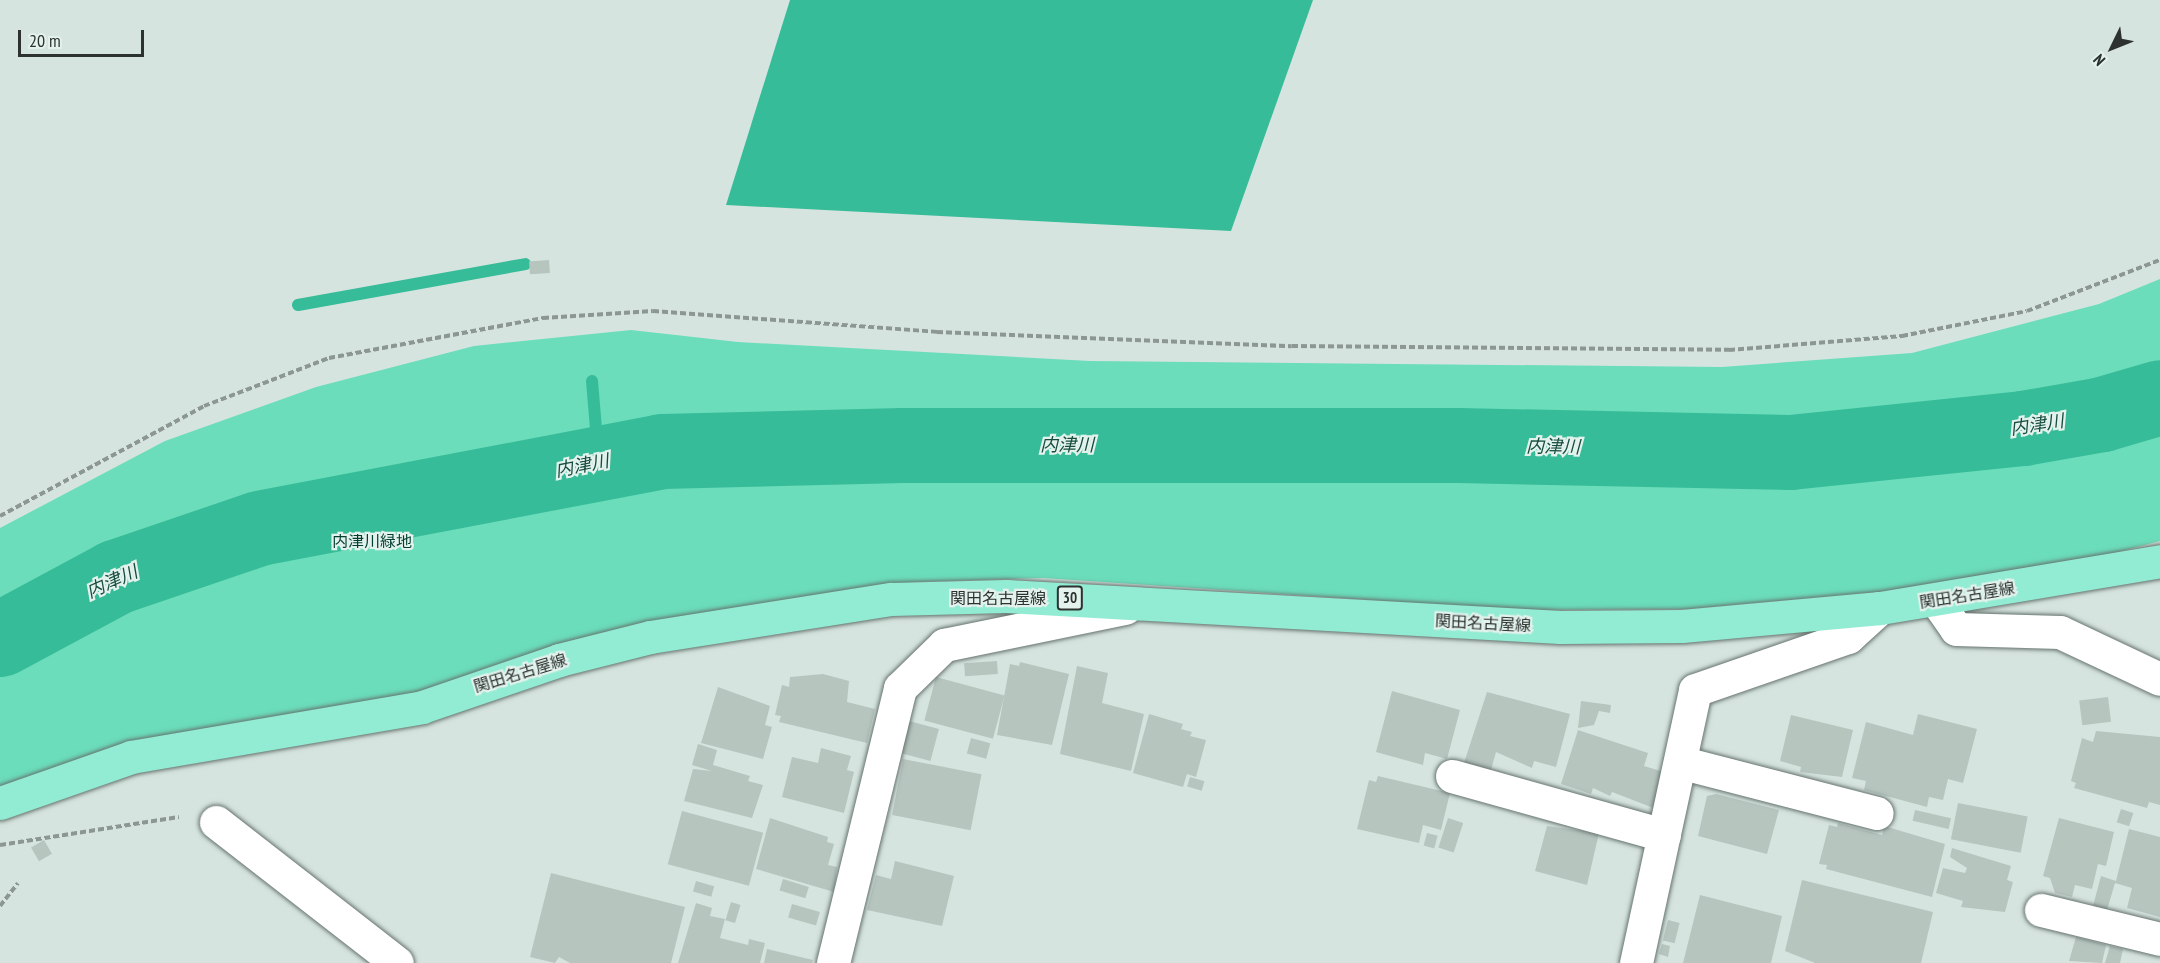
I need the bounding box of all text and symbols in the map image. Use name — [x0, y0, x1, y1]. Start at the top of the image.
scale bar — [21, 18, 147, 56]
north arrow — [2082, 18, 2142, 78]
text: 20 m — [29, 29, 61, 52]
text: N — [2089, 50, 2109, 70]
water label: 内津川 — [2009, 410, 2065, 440]
water label: 内津川 — [1040, 434, 1094, 456]
water label: 内津川 — [1526, 436, 1580, 458]
water label: 内津川 — [553, 450, 611, 482]
park label: 内津川緑地 — [332, 531, 412, 551]
water label: 内津川 — [83, 561, 141, 603]
street label: 関田名古屋線 — [1918, 578, 2016, 612]
road number: 30 — [1056, 586, 1084, 610]
street label: 関田名古屋線 — [950, 588, 1046, 608]
street label: 関田名古屋線 — [1435, 611, 1531, 635]
street label: 関田名古屋線 — [471, 650, 569, 696]

